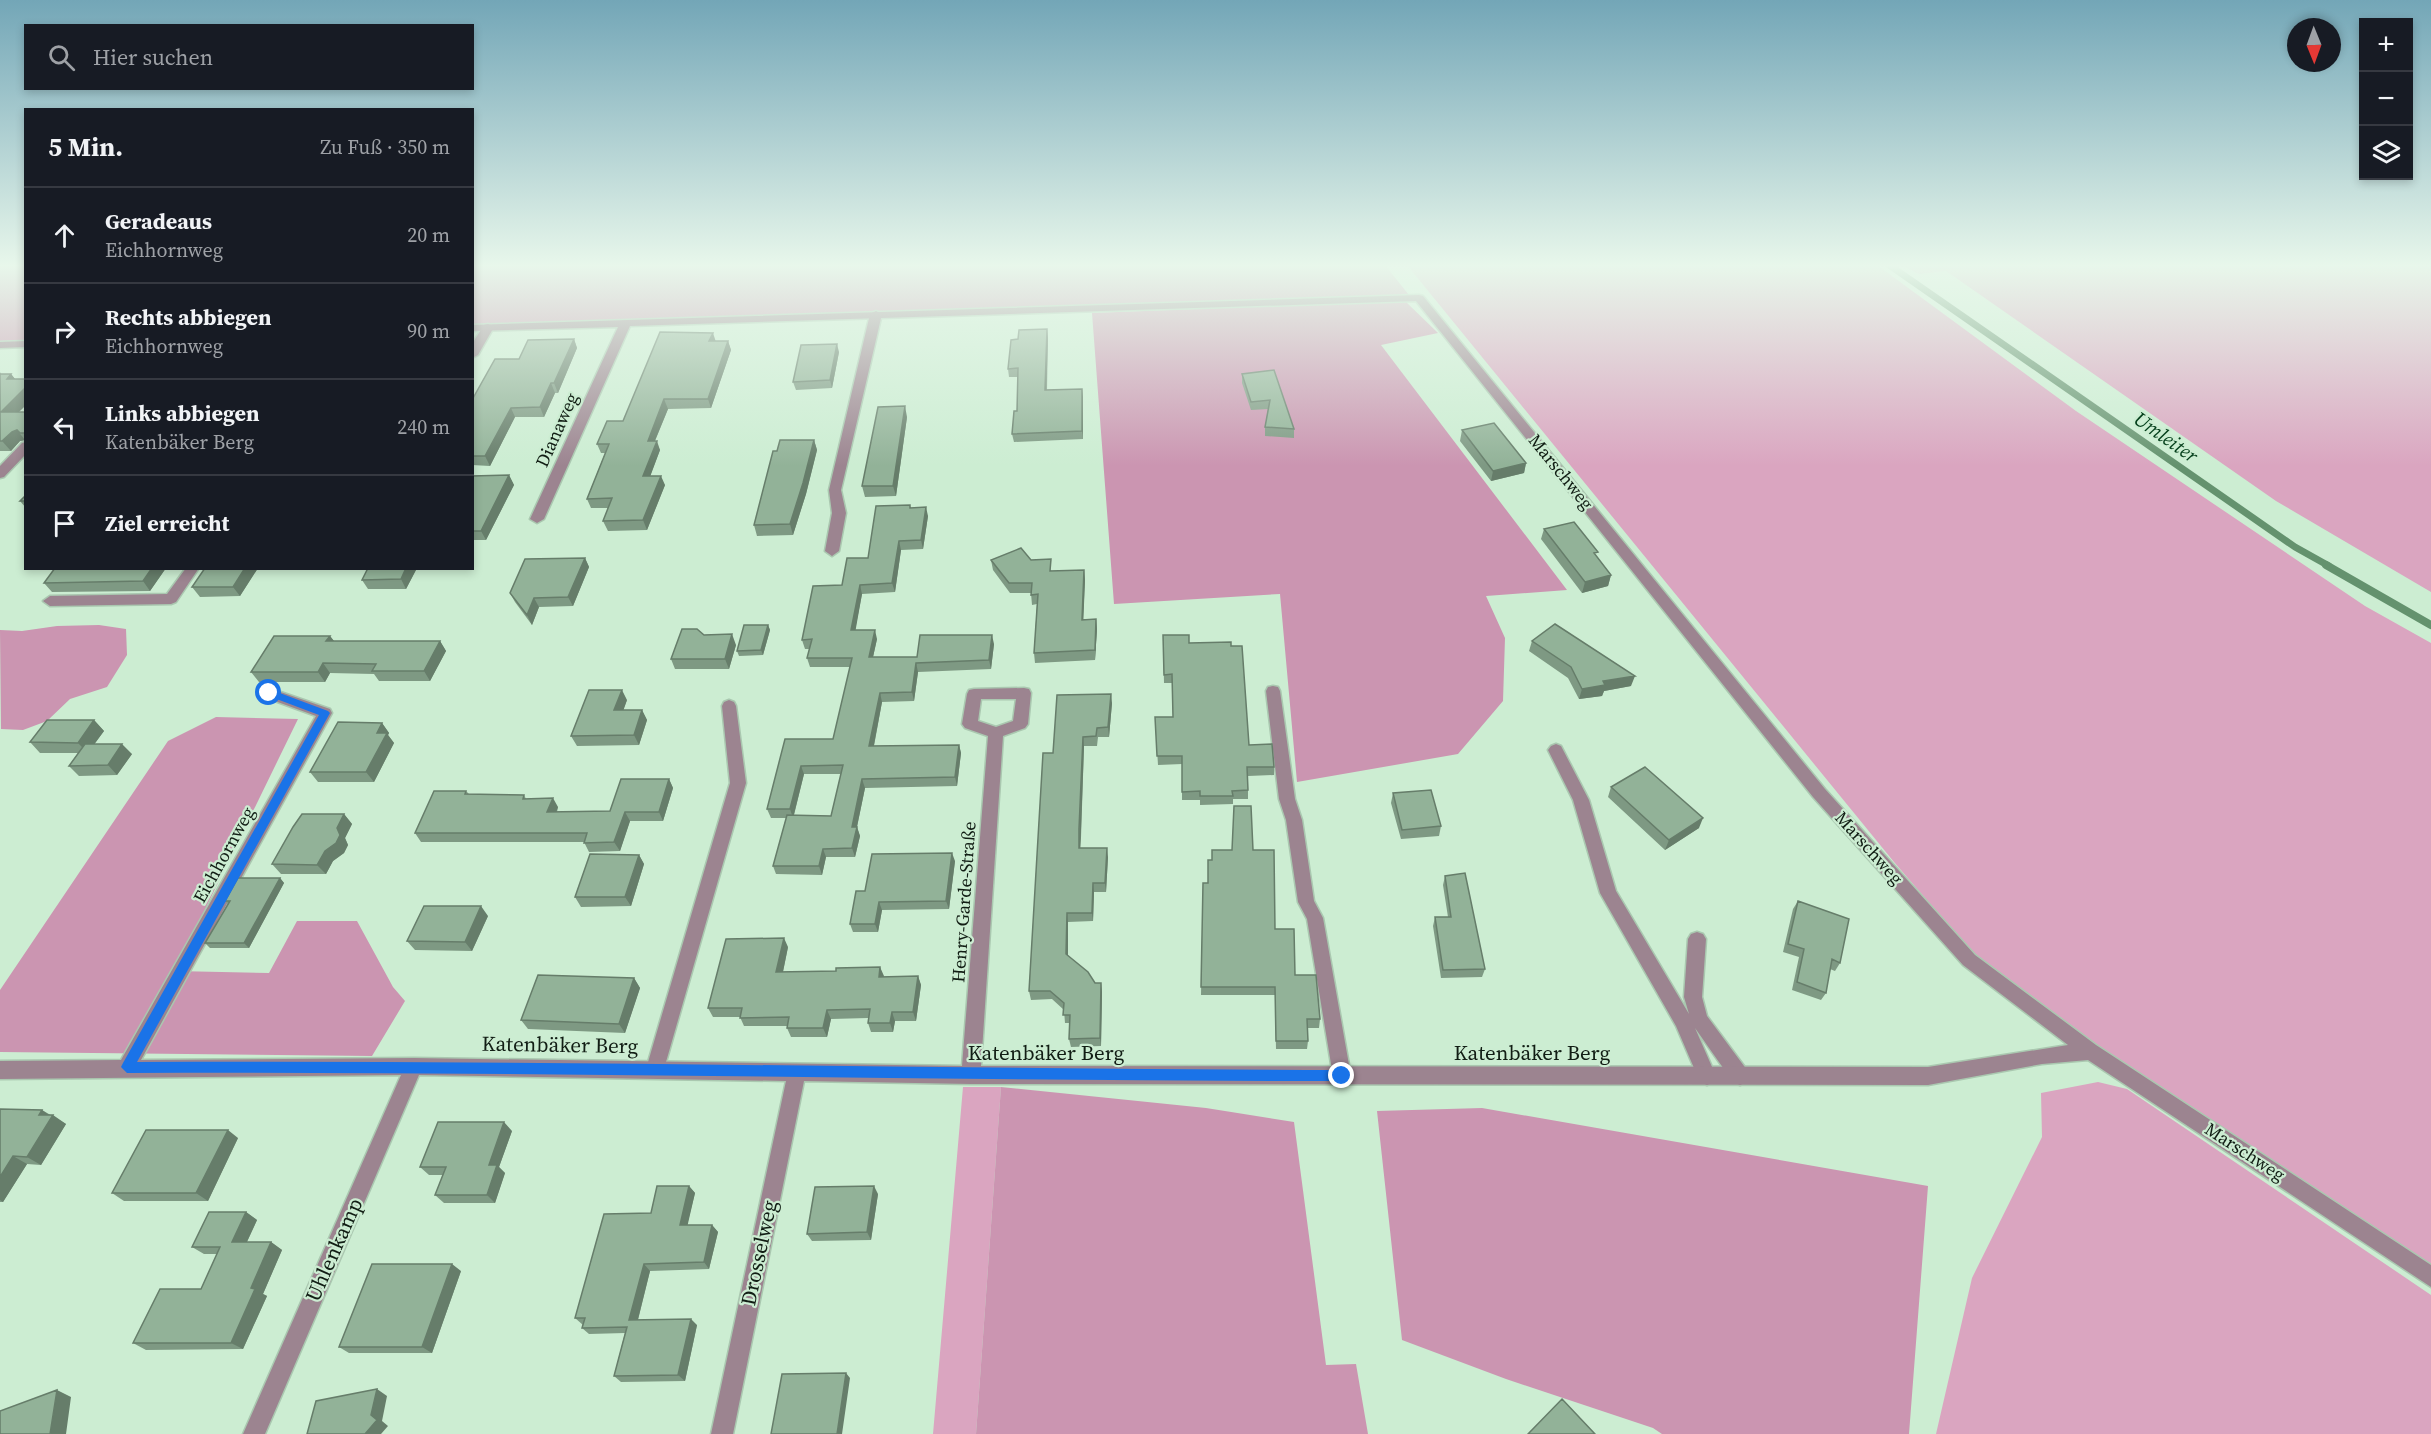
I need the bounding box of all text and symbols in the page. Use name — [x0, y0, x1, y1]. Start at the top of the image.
north arrow — [2287, 18, 2341, 72]
map controls — [2359, 18, 2413, 180]
button: + — [2359, 18, 2413, 72]
search box — [24, 24, 474, 90]
icon: search — [45, 41, 78, 74]
text: Hier suchen — [93, 42, 213, 72]
button: − — [2359, 72, 2413, 126]
button: layers — [2359, 126, 2413, 180]
text: 5 Min. — [48, 129, 123, 165]
text: Zu Fuß · 350 m — [320, 133, 450, 161]
text: Geradeaus — [105, 206, 212, 236]
icon: ahead — [48, 219, 81, 252]
text: 20 m — [407, 221, 450, 249]
text: Eichhornweg — [105, 236, 223, 264]
text: Rechts abbiegen — [105, 302, 272, 332]
icon: right — [48, 315, 81, 348]
text: 90 m — [407, 317, 450, 345]
text: Eichhornweg — [105, 332, 223, 360]
street label: Dianaweg — [529, 389, 584, 471]
text: Links abbiegen — [105, 398, 260, 428]
water label: Umleiter — [2128, 405, 2205, 470]
icon: left — [48, 411, 81, 444]
text: 240 m — [397, 413, 450, 441]
text: Katenbäker Berg — [105, 428, 254, 456]
street label: Marschweg — [1523, 428, 1600, 515]
icon: arrive — [48, 507, 81, 540]
text: Ziel erreicht — [105, 508, 229, 538]
route start — [255, 679, 281, 705]
street label: Eichhornweg — [187, 802, 260, 907]
street label: Marschweg — [1830, 805, 1909, 890]
street label: Henry-Garde-Straße — [945, 820, 982, 984]
street label: Katenbäker Berg — [481, 1029, 639, 1060]
street label: Katenbäker Berg — [968, 1038, 1124, 1067]
street label: Katenbäker Berg — [1454, 1038, 1610, 1067]
route end — [1328, 1062, 1354, 1088]
street label: Marschweg — [2200, 1116, 2290, 1187]
street label: Uhlenkamp — [298, 1193, 369, 1306]
street label: Drosselweg — [733, 1197, 784, 1308]

